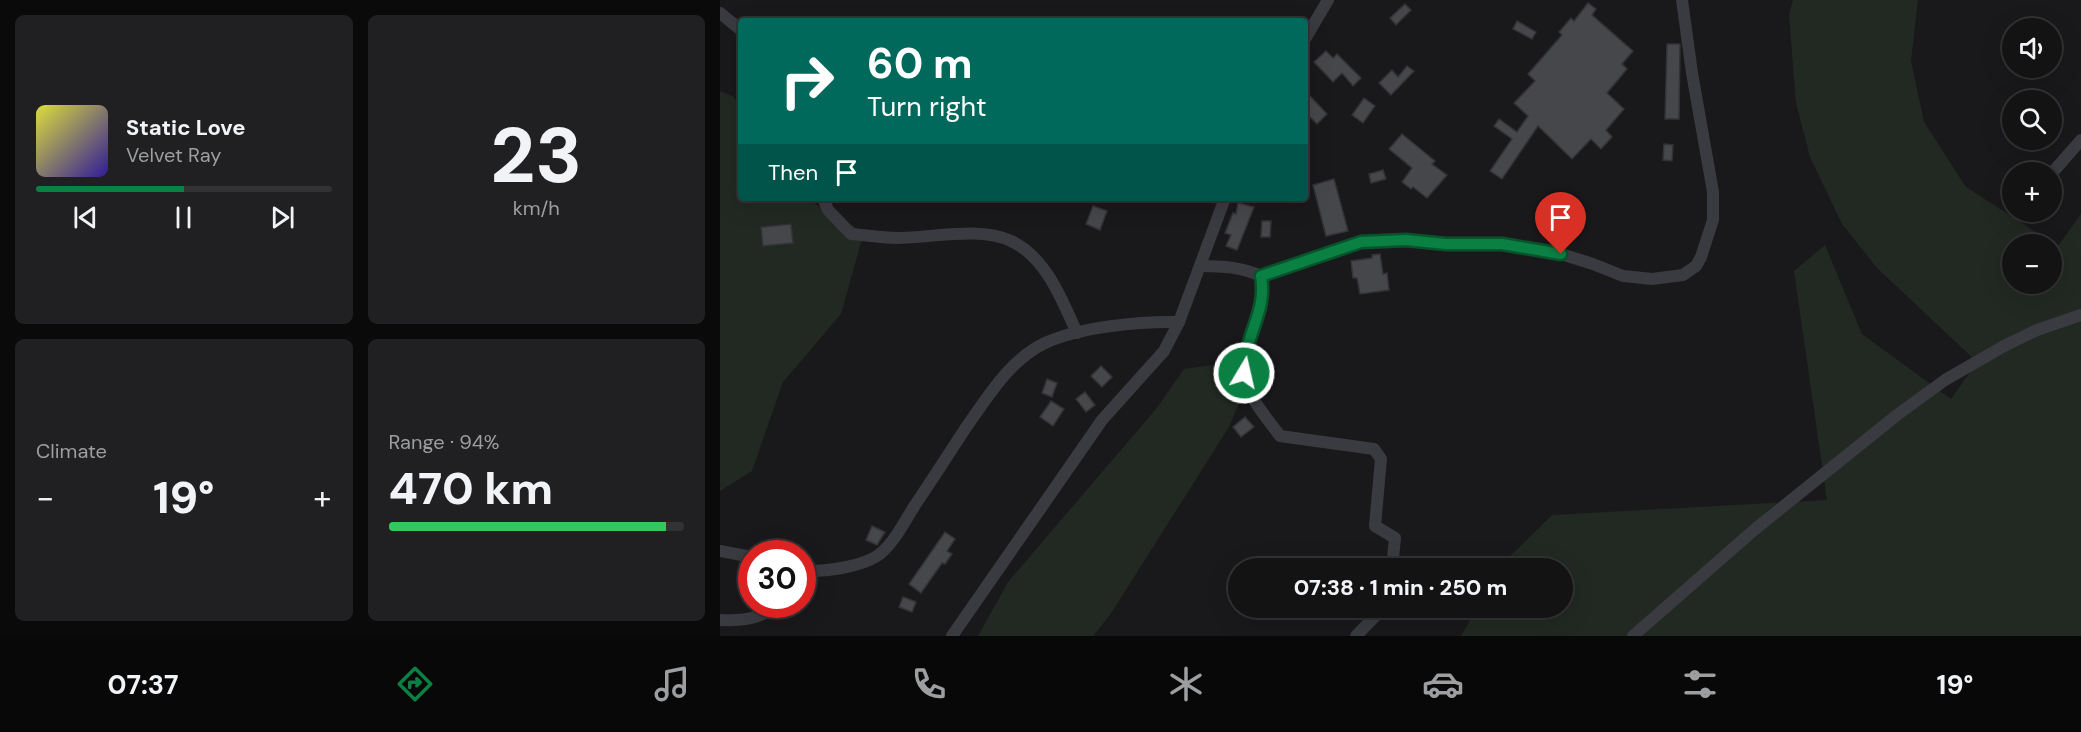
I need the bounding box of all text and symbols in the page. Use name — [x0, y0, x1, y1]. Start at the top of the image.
map controls — [2002, 18, 2062, 294]
button: sound — [2002, 18, 2062, 78]
text: 60 m — [867, 36, 973, 91]
icon: right — [768, 42, 846, 120]
text: Turn right — [867, 89, 987, 124]
button: search — [2002, 90, 2062, 150]
text: 23 — [490, 105, 582, 206]
text: Static Love — [126, 113, 246, 142]
text: Velvet Ray — [126, 142, 221, 168]
icon: arrive — [830, 156, 863, 189]
text: Then — [768, 158, 818, 187]
button: + — [2002, 162, 2062, 222]
pin — [1535, 192, 1586, 254]
text: km/h — [513, 195, 560, 221]
icon: previous — [69, 201, 102, 234]
icon: pause — [167, 201, 200, 234]
icon: next — [266, 201, 299, 234]
icon: arrive — [1544, 201, 1577, 234]
button: − — [2002, 234, 2062, 294]
position arrow — [1212, 341, 1276, 405]
text: Range · 94% — [389, 429, 500, 455]
text: Climate — [36, 438, 107, 464]
text: 470 km — [389, 459, 553, 518]
text: 19° — [153, 468, 215, 527]
text: − — [36, 476, 54, 519]
text: + — [313, 476, 331, 519]
speed limit sign: 30 — [738, 540, 816, 618]
text: 07:38 · 1 min · 250 m — [1294, 573, 1507, 602]
icon: directions — [394, 663, 436, 705]
icon: music — [651, 663, 693, 705]
icon: phone — [908, 663, 950, 705]
icon: climate — [1165, 663, 1207, 705]
icon: car — [1422, 663, 1464, 705]
icon: filters — [1679, 663, 1721, 705]
text: 07:37 — [108, 667, 178, 702]
text: 19° — [1937, 667, 1973, 702]

